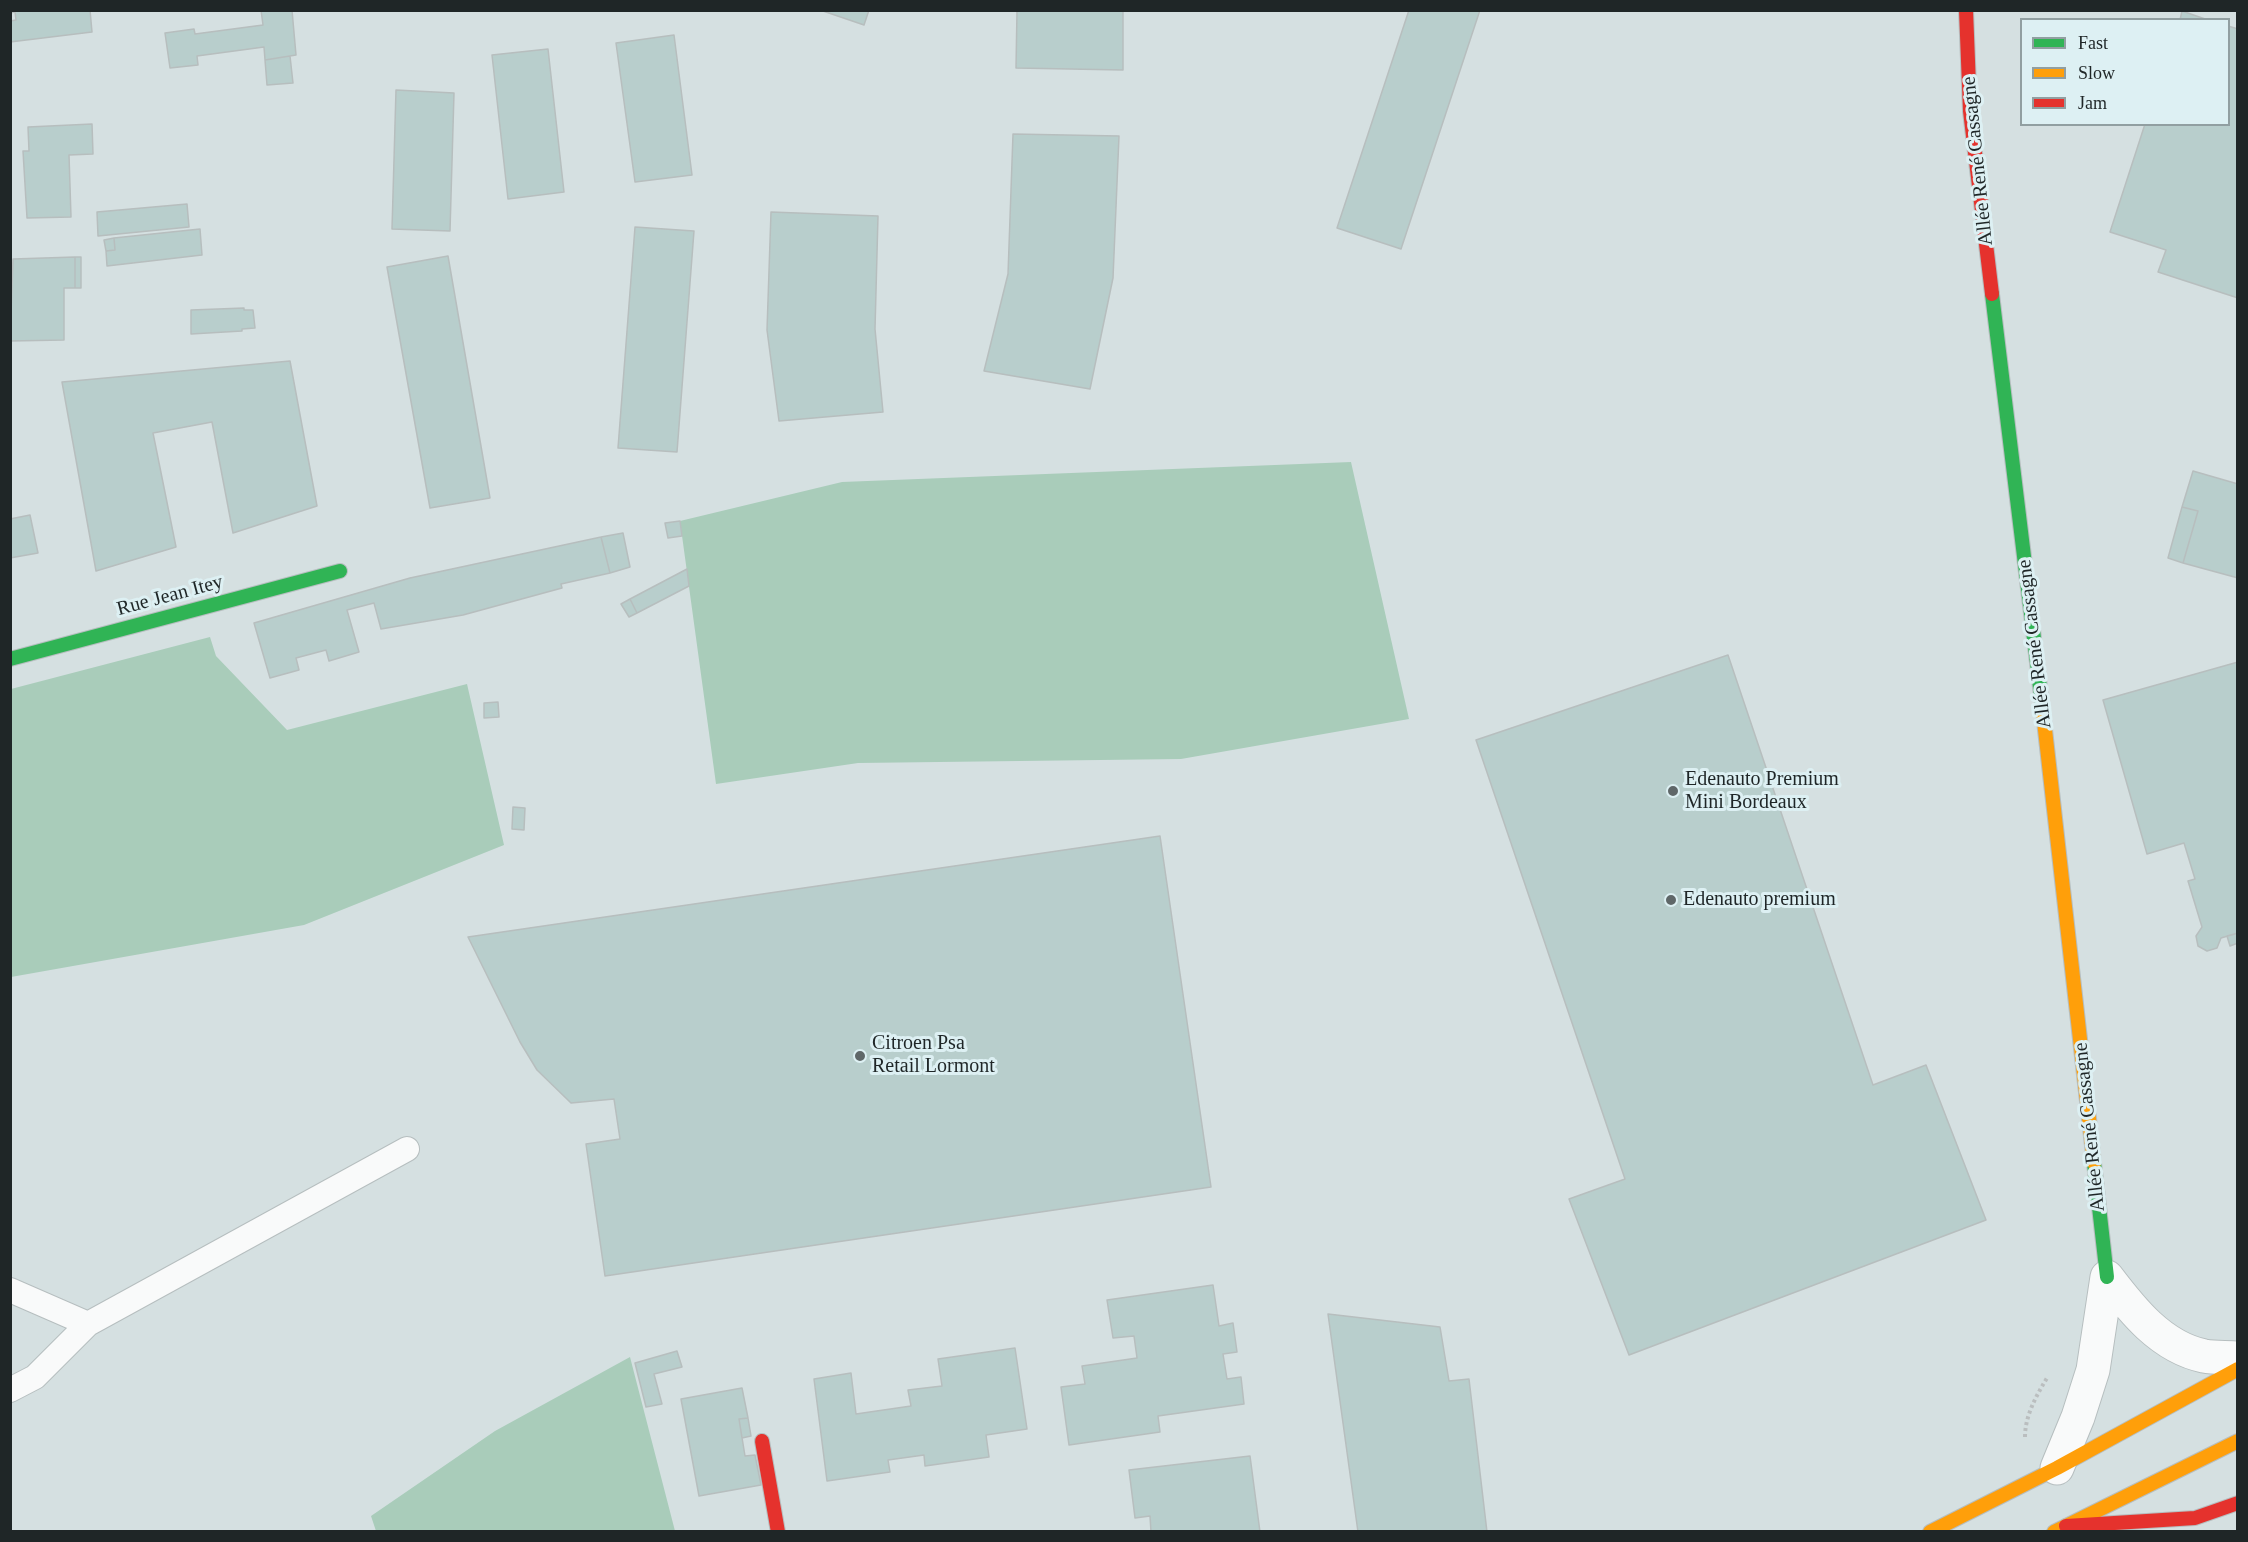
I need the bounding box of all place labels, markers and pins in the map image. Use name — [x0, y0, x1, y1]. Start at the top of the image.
place label: Edenauto Premium Mini Bordeaux — [1685, 768, 1839, 815]
marker: Edenauto Premium Mini Bordeaux — [1666, 784, 1680, 798]
place label: Edenauto premium — [1683, 888, 1836, 912]
marker: Edenauto premium — [1664, 893, 1678, 907]
place label: Citroen Psa Retail Lormont — [872, 1032, 995, 1079]
marker: Citroen Psa Retail Lormont — [853, 1049, 867, 1063]

